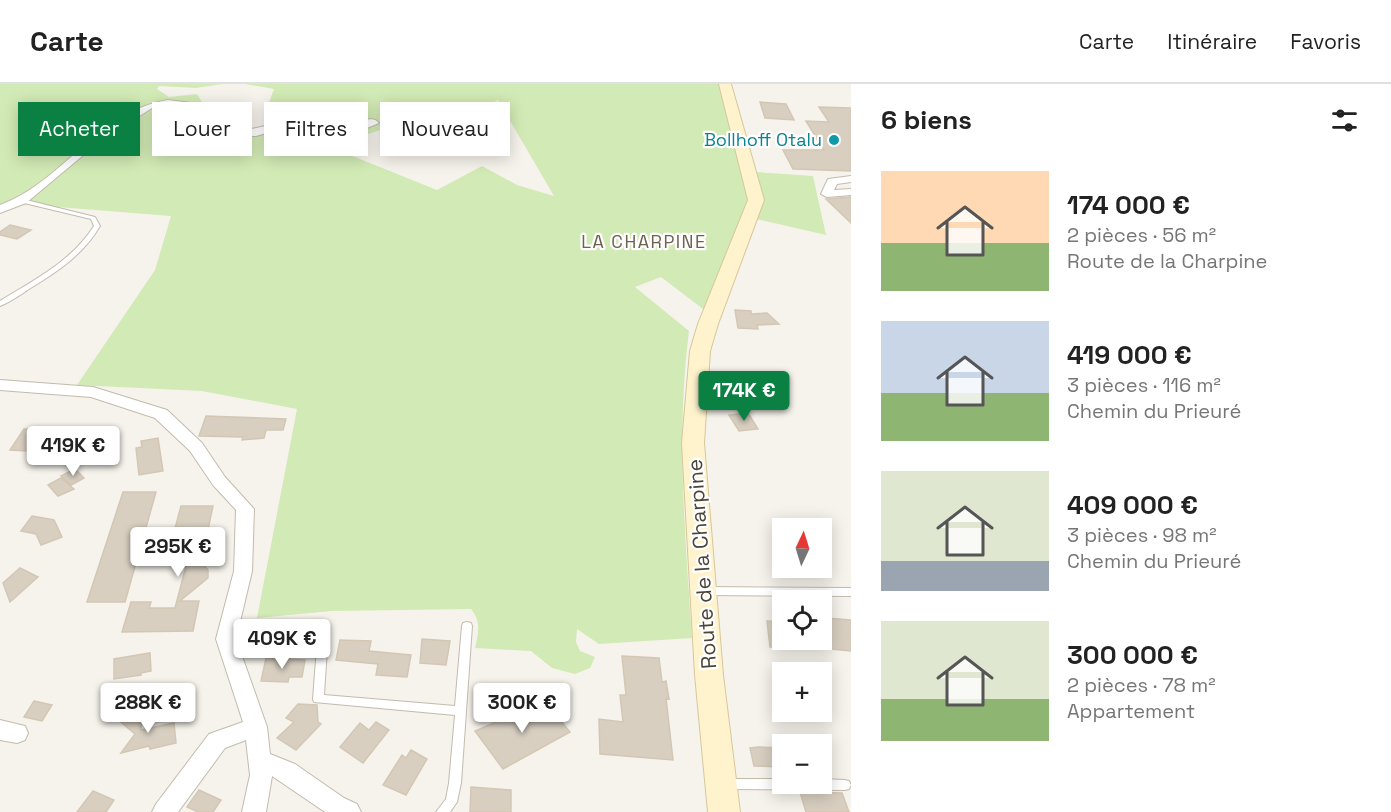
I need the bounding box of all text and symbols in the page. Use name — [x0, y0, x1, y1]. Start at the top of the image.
text: Carte — [30, 23, 104, 59]
text: Carte — [1079, 28, 1134, 55]
text: Itinéraire — [1167, 28, 1257, 55]
text: Favoris — [1290, 28, 1361, 55]
chip: Acheter — [18, 102, 140, 156]
chip: Louer — [152, 102, 252, 156]
chip: Filtres — [264, 102, 368, 156]
chip: Nouveau — [380, 102, 510, 156]
text: 6 biens — [881, 103, 972, 137]
icon: filters — [1328, 104, 1361, 137]
place label: Bollhoff Otalu — [704, 128, 822, 151]
marker: Bollhoff Otalu — [827, 133, 841, 147]
text: 174 000 € — [1067, 188, 1190, 222]
icon: home — [929, 195, 1001, 267]
text: 2 pièces · 56 m² — [1067, 222, 1216, 248]
district label: LA CHARPINE — [581, 230, 707, 253]
text: Route de la Charpine — [1067, 248, 1267, 274]
text: 419 000 € — [1067, 338, 1192, 372]
icon: home — [929, 345, 1001, 417]
pin: 174K € — [695, 371, 793, 422]
text: 3 pièces · 116 m² — [1067, 372, 1221, 398]
text: 174K € — [712, 377, 776, 403]
text: Chemin du Prieuré — [1067, 398, 1241, 424]
pin: 419K € — [24, 426, 122, 477]
text: 419K € — [41, 432, 105, 458]
street label: Route de la Charpine — [681, 458, 722, 670]
text: 409 000 € — [1067, 488, 1198, 522]
icon: home — [929, 495, 1001, 567]
north arrow — [772, 518, 832, 578]
map controls — [772, 518, 832, 794]
text: 3 pièces · 98 m² — [1067, 522, 1217, 548]
pin: 295K € — [129, 527, 227, 578]
text: 295K € — [144, 533, 212, 559]
text: Chemin du Prieuré — [1067, 548, 1241, 574]
button: locate — [772, 590, 832, 650]
pin: 409K € — [233, 619, 331, 670]
text: 409K € — [247, 625, 317, 651]
text: 300 000 € — [1067, 638, 1198, 672]
icon: home — [929, 645, 1001, 717]
button: + — [772, 662, 832, 722]
text: 2 pièces · 78 m² — [1067, 672, 1216, 698]
pin: 288K € — [99, 683, 197, 734]
pin: 300K € — [473, 683, 571, 734]
text: 288K € — [114, 689, 182, 715]
text: 300K € — [487, 689, 557, 715]
text: Appartement — [1067, 698, 1195, 724]
button: − — [772, 734, 832, 794]

